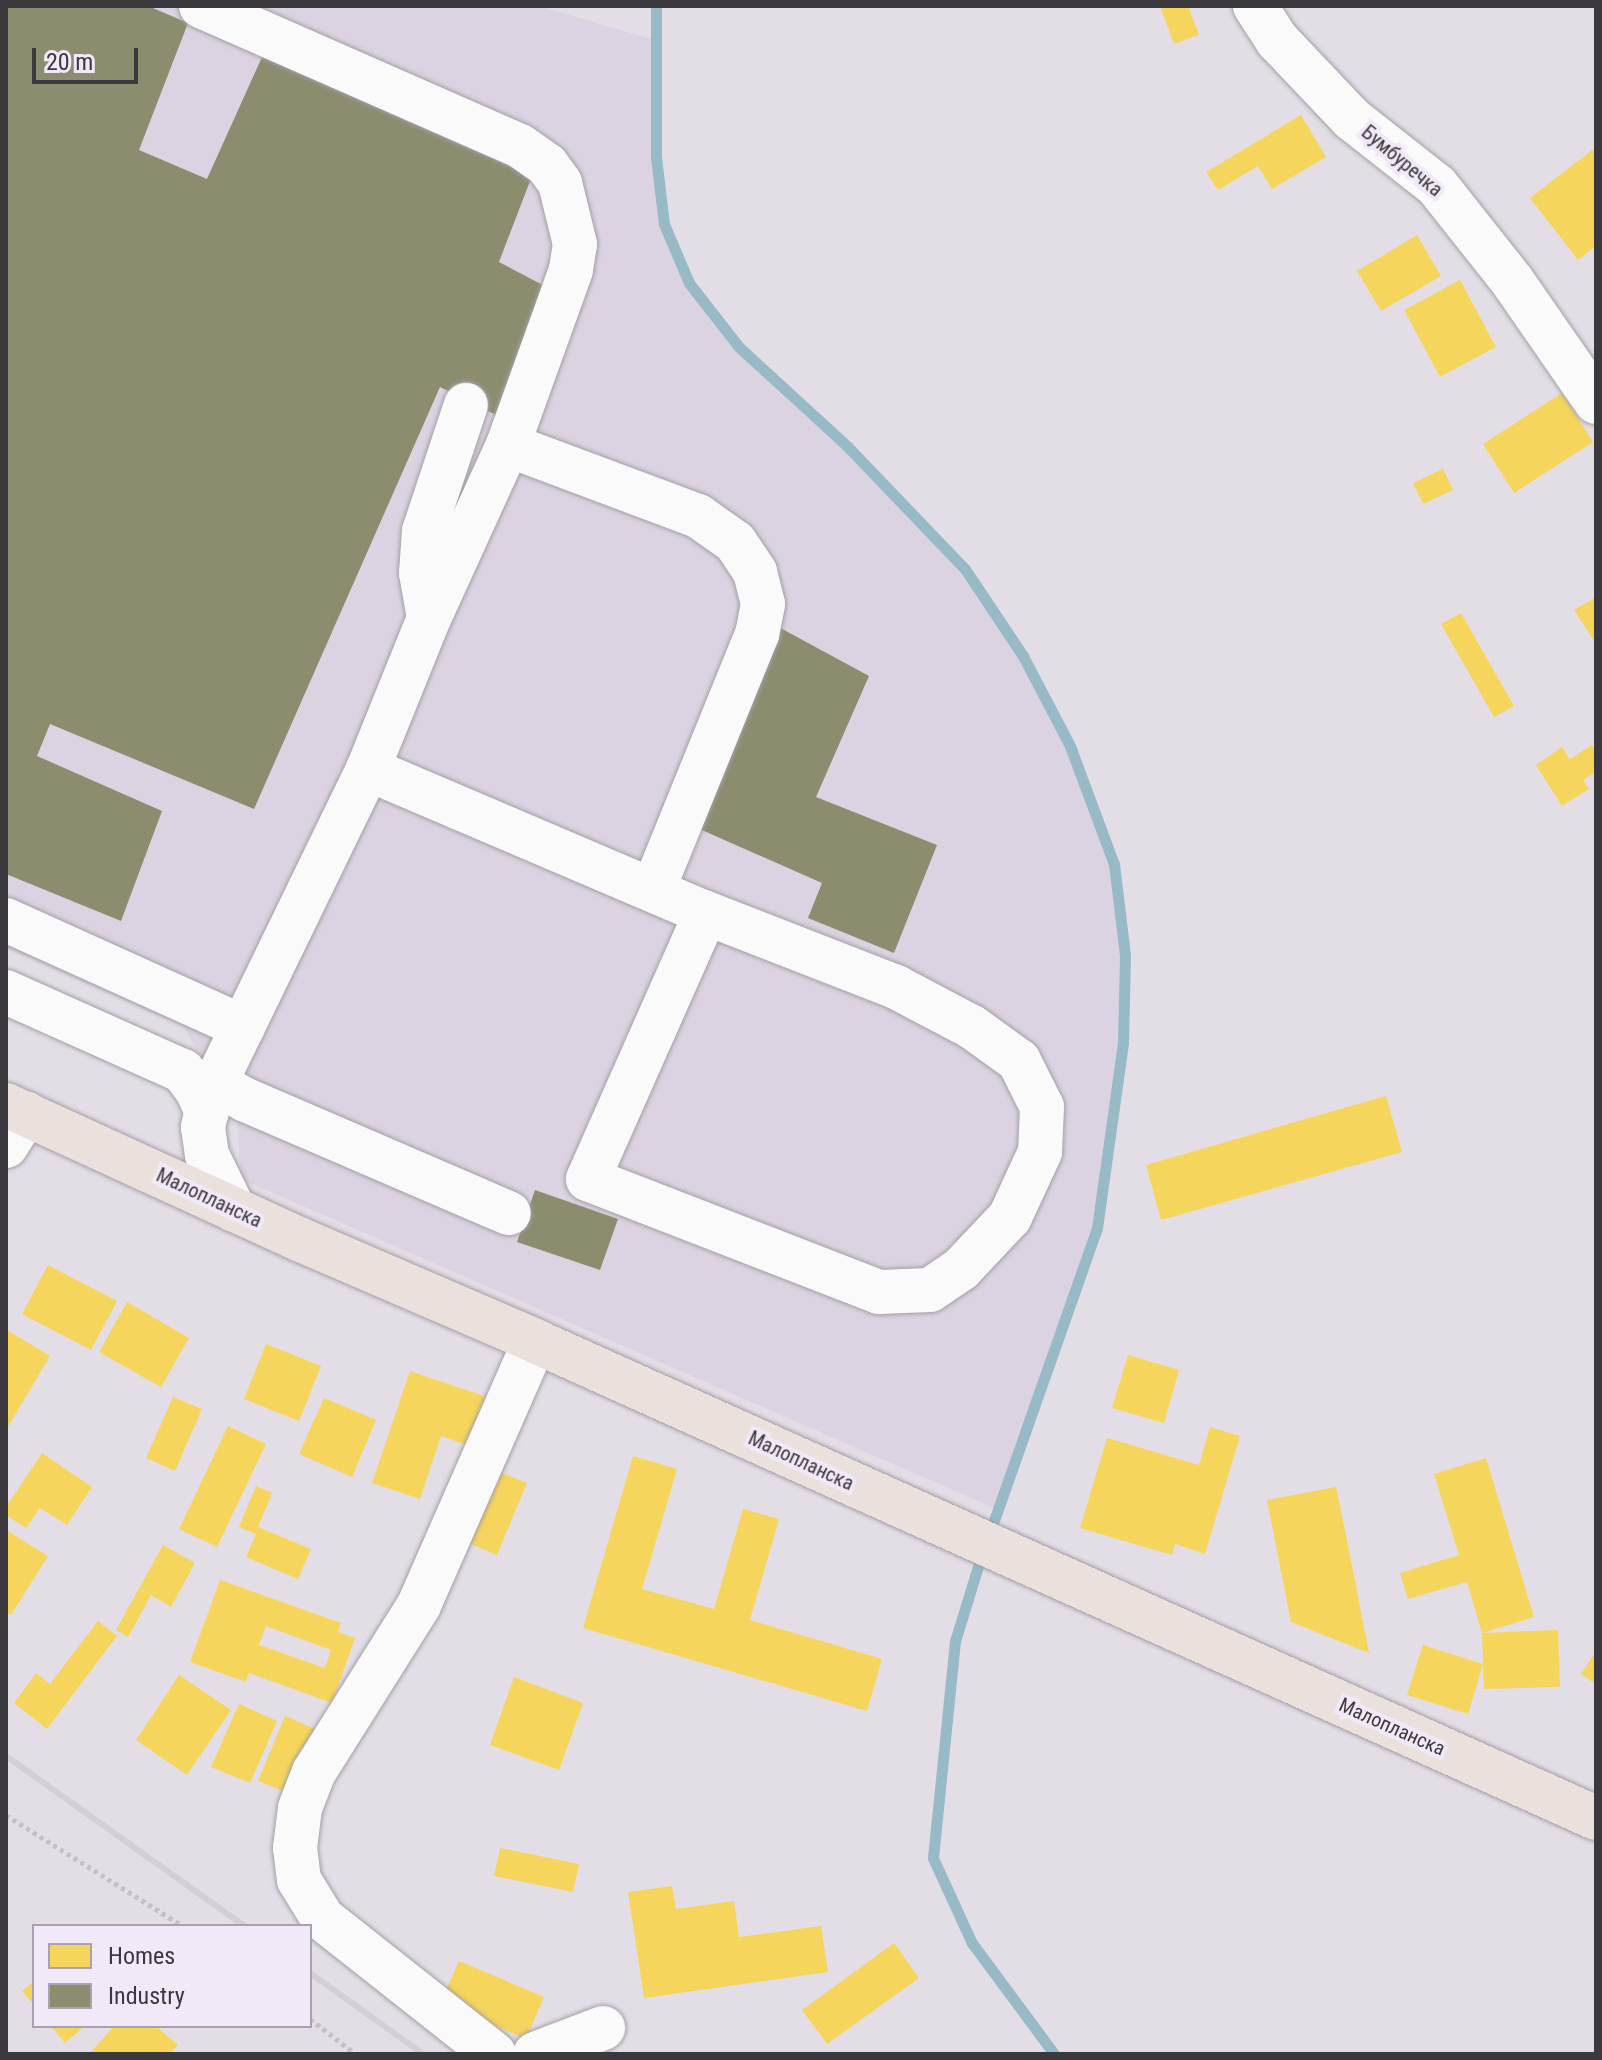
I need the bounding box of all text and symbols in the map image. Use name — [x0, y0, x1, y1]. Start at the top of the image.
scale bar — [36, 32, 142, 82]
text: 20 m — [46, 48, 93, 76]
street label: Бумбуречка — [1357, 120, 1447, 202]
street label: Малопланска — [152, 1163, 266, 1233]
street label: Малопланска — [744, 1426, 858, 1496]
street label: Малопланска — [1335, 1693, 1449, 1761]
legend — [32, 1924, 312, 2028]
text: Homes — [108, 1942, 175, 1970]
text: Industry — [108, 1982, 185, 2010]

